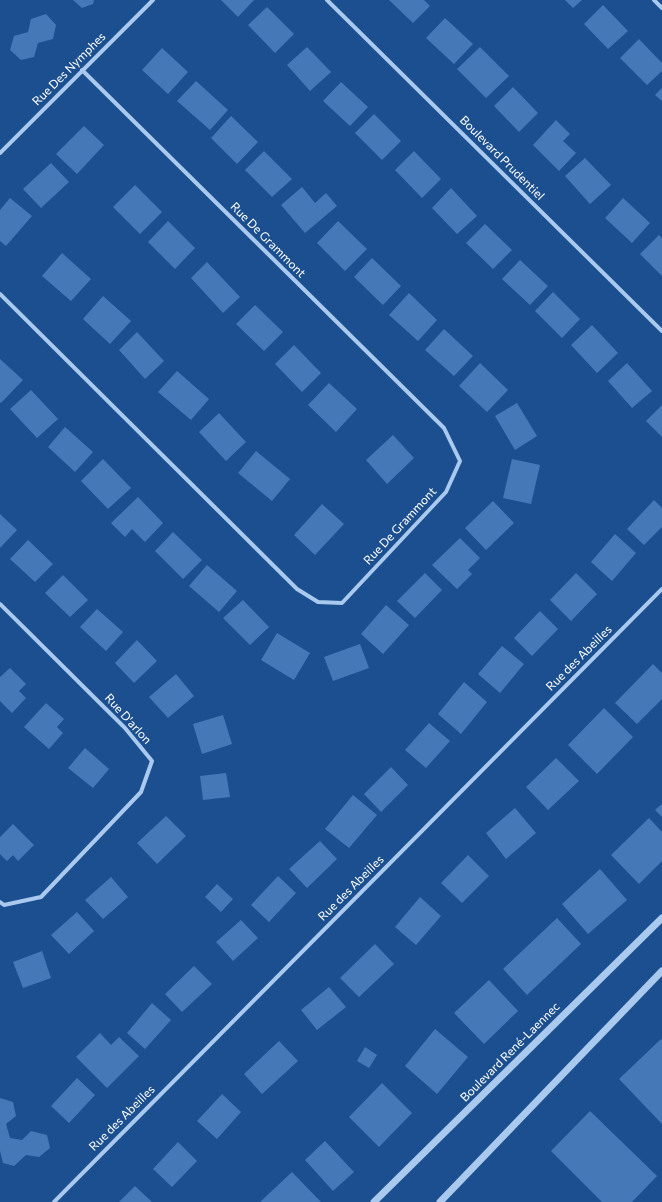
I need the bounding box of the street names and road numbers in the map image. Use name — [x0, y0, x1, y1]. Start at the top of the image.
street label: Rue Des Nymphes — [29, 29, 109, 109]
street label: Boulevard Prudentiel — [457, 113, 547, 203]
street label: Rue De Grammont — [227, 199, 309, 281]
street label: Rue De Grammont — [360, 484, 440, 568]
street label: Rue des Abeilles — [543, 622, 615, 694]
street label: Rue D'arlon — [102, 691, 154, 747]
street label: Rue des Abeilles — [315, 852, 387, 924]
street label: Boulevard René-Laennec — [457, 999, 563, 1105]
street label: Rue des Abeilles — [86, 1082, 158, 1154]

